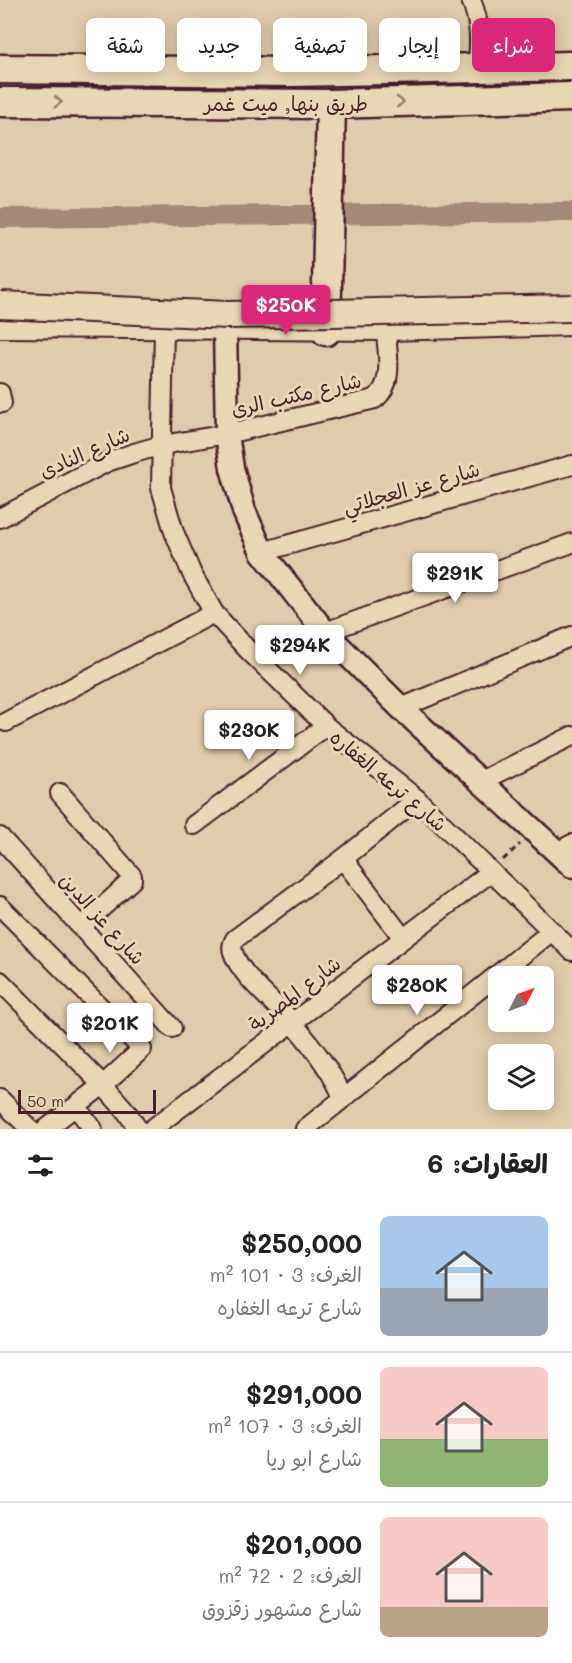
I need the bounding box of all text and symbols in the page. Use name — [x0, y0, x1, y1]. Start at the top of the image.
chip: شقة — [86, 18, 165, 72]
chip: جديد — [177, 18, 261, 72]
chip: تصفية — [273, 18, 367, 72]
chip: إيجار — [379, 18, 460, 72]
chip: شراء — [472, 18, 555, 72]
street label: طريق بنها, ميت غمر — [202, 90, 368, 116]
one-way arrow — [54, 96, 63, 108]
one-way arrow — [396, 96, 405, 108]
pin: $250K — [244, 285, 328, 336]
text: $250K — [255, 291, 317, 317]
street label: شارع مكتب الرى — [228, 366, 364, 424]
street label: شارع النادى — [35, 421, 134, 485]
street label: شارع عز العجلاتي — [339, 455, 484, 525]
pin: $291K — [413, 553, 497, 604]
text: $291K — [426, 559, 484, 585]
pin: $294K — [258, 625, 342, 676]
text: $294K — [269, 631, 331, 657]
pin: $230K — [207, 710, 291, 761]
text: $230K — [218, 716, 280, 742]
street label: شارع ترعه الغفاره — [324, 724, 453, 838]
street label: شارع عز الدين — [53, 866, 151, 971]
street label: شارع المصرية — [243, 950, 347, 1038]
pin: $280K — [375, 965, 459, 1016]
north arrow — [488, 966, 554, 1032]
map controls — [488, 966, 554, 1110]
text: $280K — [386, 971, 448, 997]
pin: $201K — [68, 1003, 152, 1054]
text: $201K — [81, 1009, 139, 1035]
button: layers — [488, 1044, 554, 1110]
scale bar — [18, 1087, 156, 1114]
text: 50 m — [27, 1090, 64, 1111]
text: العقارات: 6 — [428, 1146, 548, 1180]
icon: filters — [24, 1149, 57, 1182]
text: $250,000 — [241, 1226, 362, 1260]
icon: home — [428, 1240, 500, 1312]
text: الغرف: 3 · 101 m² — [210, 1261, 362, 1287]
text: شارع ترعه الغفاره — [217, 1294, 362, 1320]
text: $291,000 — [246, 1377, 362, 1411]
icon: home — [428, 1391, 500, 1463]
text: الغرف: 3 · 107 m² — [208, 1412, 362, 1438]
text: شارع ابو ريا — [266, 1445, 362, 1471]
text: $201,000 — [245, 1527, 362, 1561]
icon: home — [428, 1541, 500, 1613]
text: الغرف: 2 · 72 m² — [218, 1562, 362, 1588]
text: شارع مشهور زقزوق — [202, 1595, 362, 1621]

